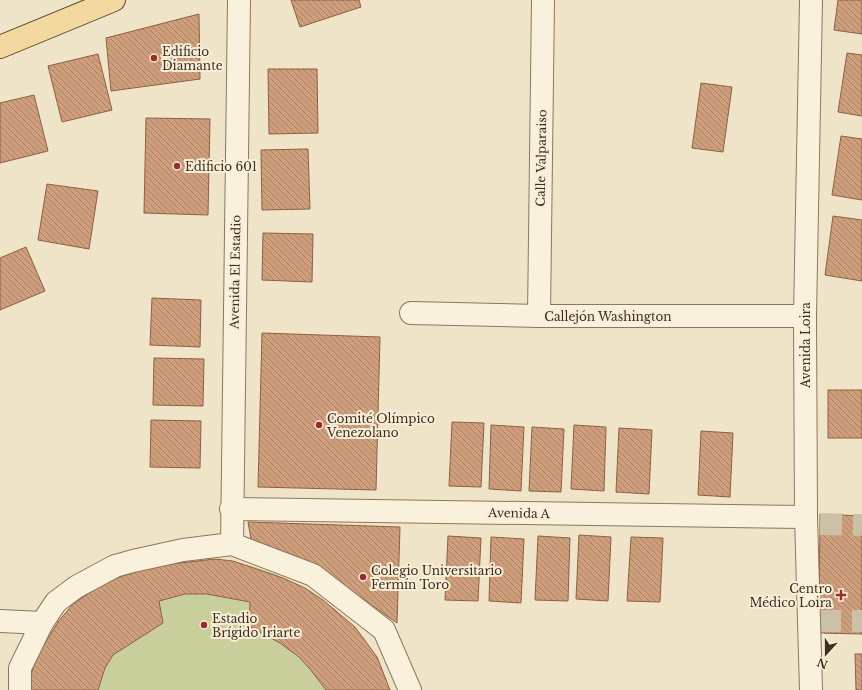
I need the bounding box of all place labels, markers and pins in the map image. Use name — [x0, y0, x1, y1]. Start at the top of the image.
place label: Edificio Diamante — [162, 44, 223, 73]
marker: Edificio Diamante — [149, 53, 159, 63]
place label: Edificio 601 — [185, 159, 257, 174]
marker: Edificio 601 — [172, 161, 182, 171]
place label: Comité Olímpico Venezolano — [326, 411, 435, 440]
marker: Comité Olímpico Venezolano — [314, 420, 324, 430]
place label: Colegio Universitario Fermín Toro — [371, 563, 502, 592]
marker: Colegio Universitario Fermín Toro — [358, 572, 368, 582]
place label: Centro Médico Loira — [749, 581, 832, 610]
marker: Centro Médico Loira — [835, 589, 847, 601]
place label: Estadio Brígido Iriarte — [212, 611, 300, 640]
marker: Estadio Brígido Iriarte — [199, 620, 209, 630]

